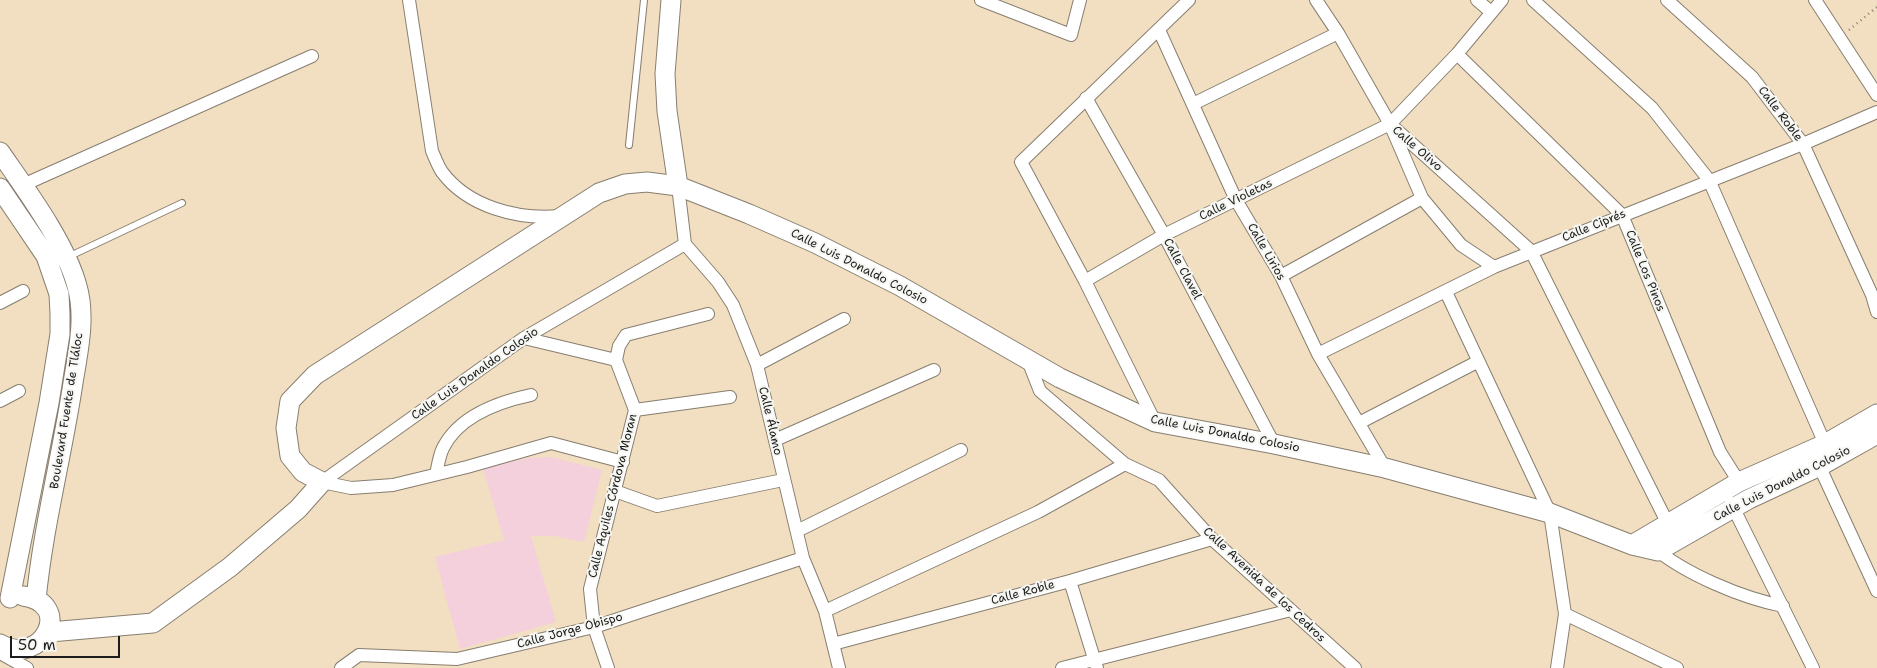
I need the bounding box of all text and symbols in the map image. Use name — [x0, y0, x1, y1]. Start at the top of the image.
street label: Calle Roble — [1755, 84, 1805, 144]
street label: Calle Olivo — [1389, 123, 1445, 175]
street label: Calle Violetas — [1197, 176, 1275, 224]
street label: Calle Ciprés — [1560, 207, 1628, 245]
street label: Calle Lirios — [1244, 221, 1288, 283]
street label: Calle Luis Donaldo Colosio — [788, 226, 930, 308]
street label: Calle Los Pinos — [1622, 228, 1668, 314]
street label: Calle Clavel — [1160, 236, 1204, 302]
street label: Calle Luis Donaldo Colosio — [409, 325, 541, 423]
street label: Boulevard Fuente de Tláloc — [48, 332, 86, 490]
street label: Calle Álamo — [755, 385, 785, 457]
street label: Calle Aquiles Córdova Moran — [586, 412, 640, 580]
street label: Calle Luis Donaldo Colosio — [1149, 412, 1301, 456]
street label: Calle Luis Donaldo Colosio — [1711, 443, 1853, 525]
street label: Calle Avenida de los Cedros — [1200, 524, 1328, 646]
street label: Calle Roble — [990, 578, 1056, 608]
street label: Calle Jorge Obispo — [516, 610, 624, 652]
scale bar — [12, 626, 122, 658]
text: 50 m — [18, 635, 56, 655]

